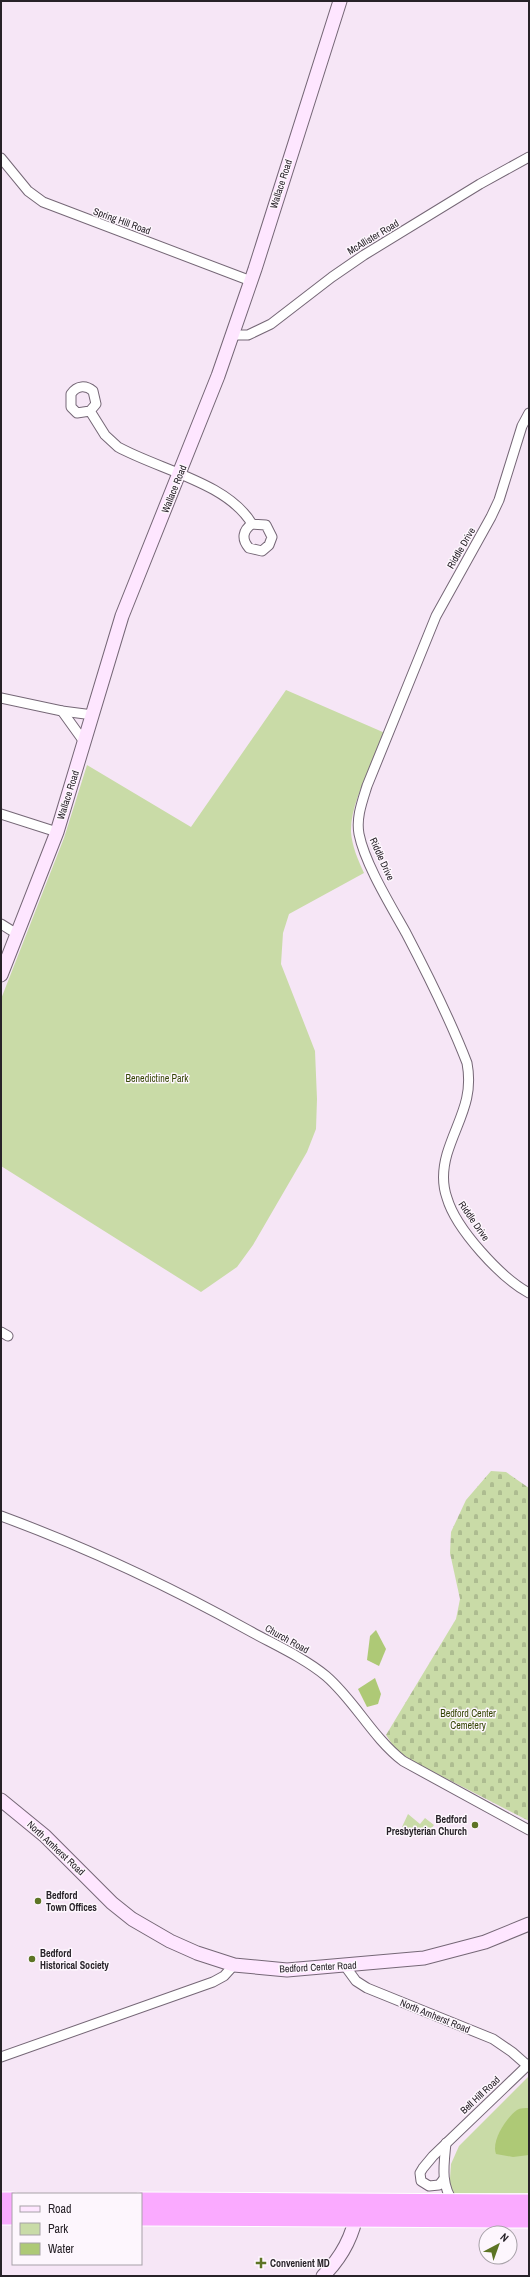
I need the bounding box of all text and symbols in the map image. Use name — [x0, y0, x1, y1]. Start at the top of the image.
street label: Wallace Road — [267, 158, 295, 210]
street label: Spring Hill Road — [92, 205, 152, 237]
street label: McAllister Road — [345, 217, 401, 257]
street label: Wallace Road — [158, 463, 190, 515]
street label: Riddle Drive — [444, 525, 478, 571]
street label: Wallace Road — [54, 769, 82, 821]
street label: Riddle Drive — [367, 836, 397, 883]
park label: Benedictine Park — [126, 1072, 189, 1085]
street label: Riddle Drive — [456, 1199, 493, 1244]
street label: Church Road — [263, 1622, 311, 1656]
park label: Bedford Center Cemetery — [440, 1707, 496, 1732]
place label: Bedford Presbyterian Church — [386, 1813, 467, 1838]
street label: North Amherst Road — [24, 1818, 88, 1878]
marker: Bedford Presbyterian Church — [470, 1820, 480, 1830]
place label: Bedford Town Offices — [46, 1889, 97, 1914]
marker: Bedford Town Offices — [33, 1896, 43, 1906]
place label: Bedford Historical Society — [40, 1947, 109, 1972]
marker: Bedford Historical Society — [27, 1954, 37, 1964]
street label: Bedford Center Road — [279, 1958, 357, 1976]
street label: North Amherst Road — [398, 1996, 472, 2036]
street label: Bell Hill Road — [457, 2073, 503, 2117]
legend — [12, 2193, 142, 2265]
text: Road — [48, 2201, 72, 2217]
text: Park — [48, 2221, 68, 2237]
north arrow — [478, 2225, 518, 2265]
text: N — [498, 2230, 512, 2245]
text: Water — [48, 2241, 75, 2257]
marker: Convenient MD — [255, 2257, 267, 2269]
place label: Convenient MD — [270, 2257, 330, 2270]

